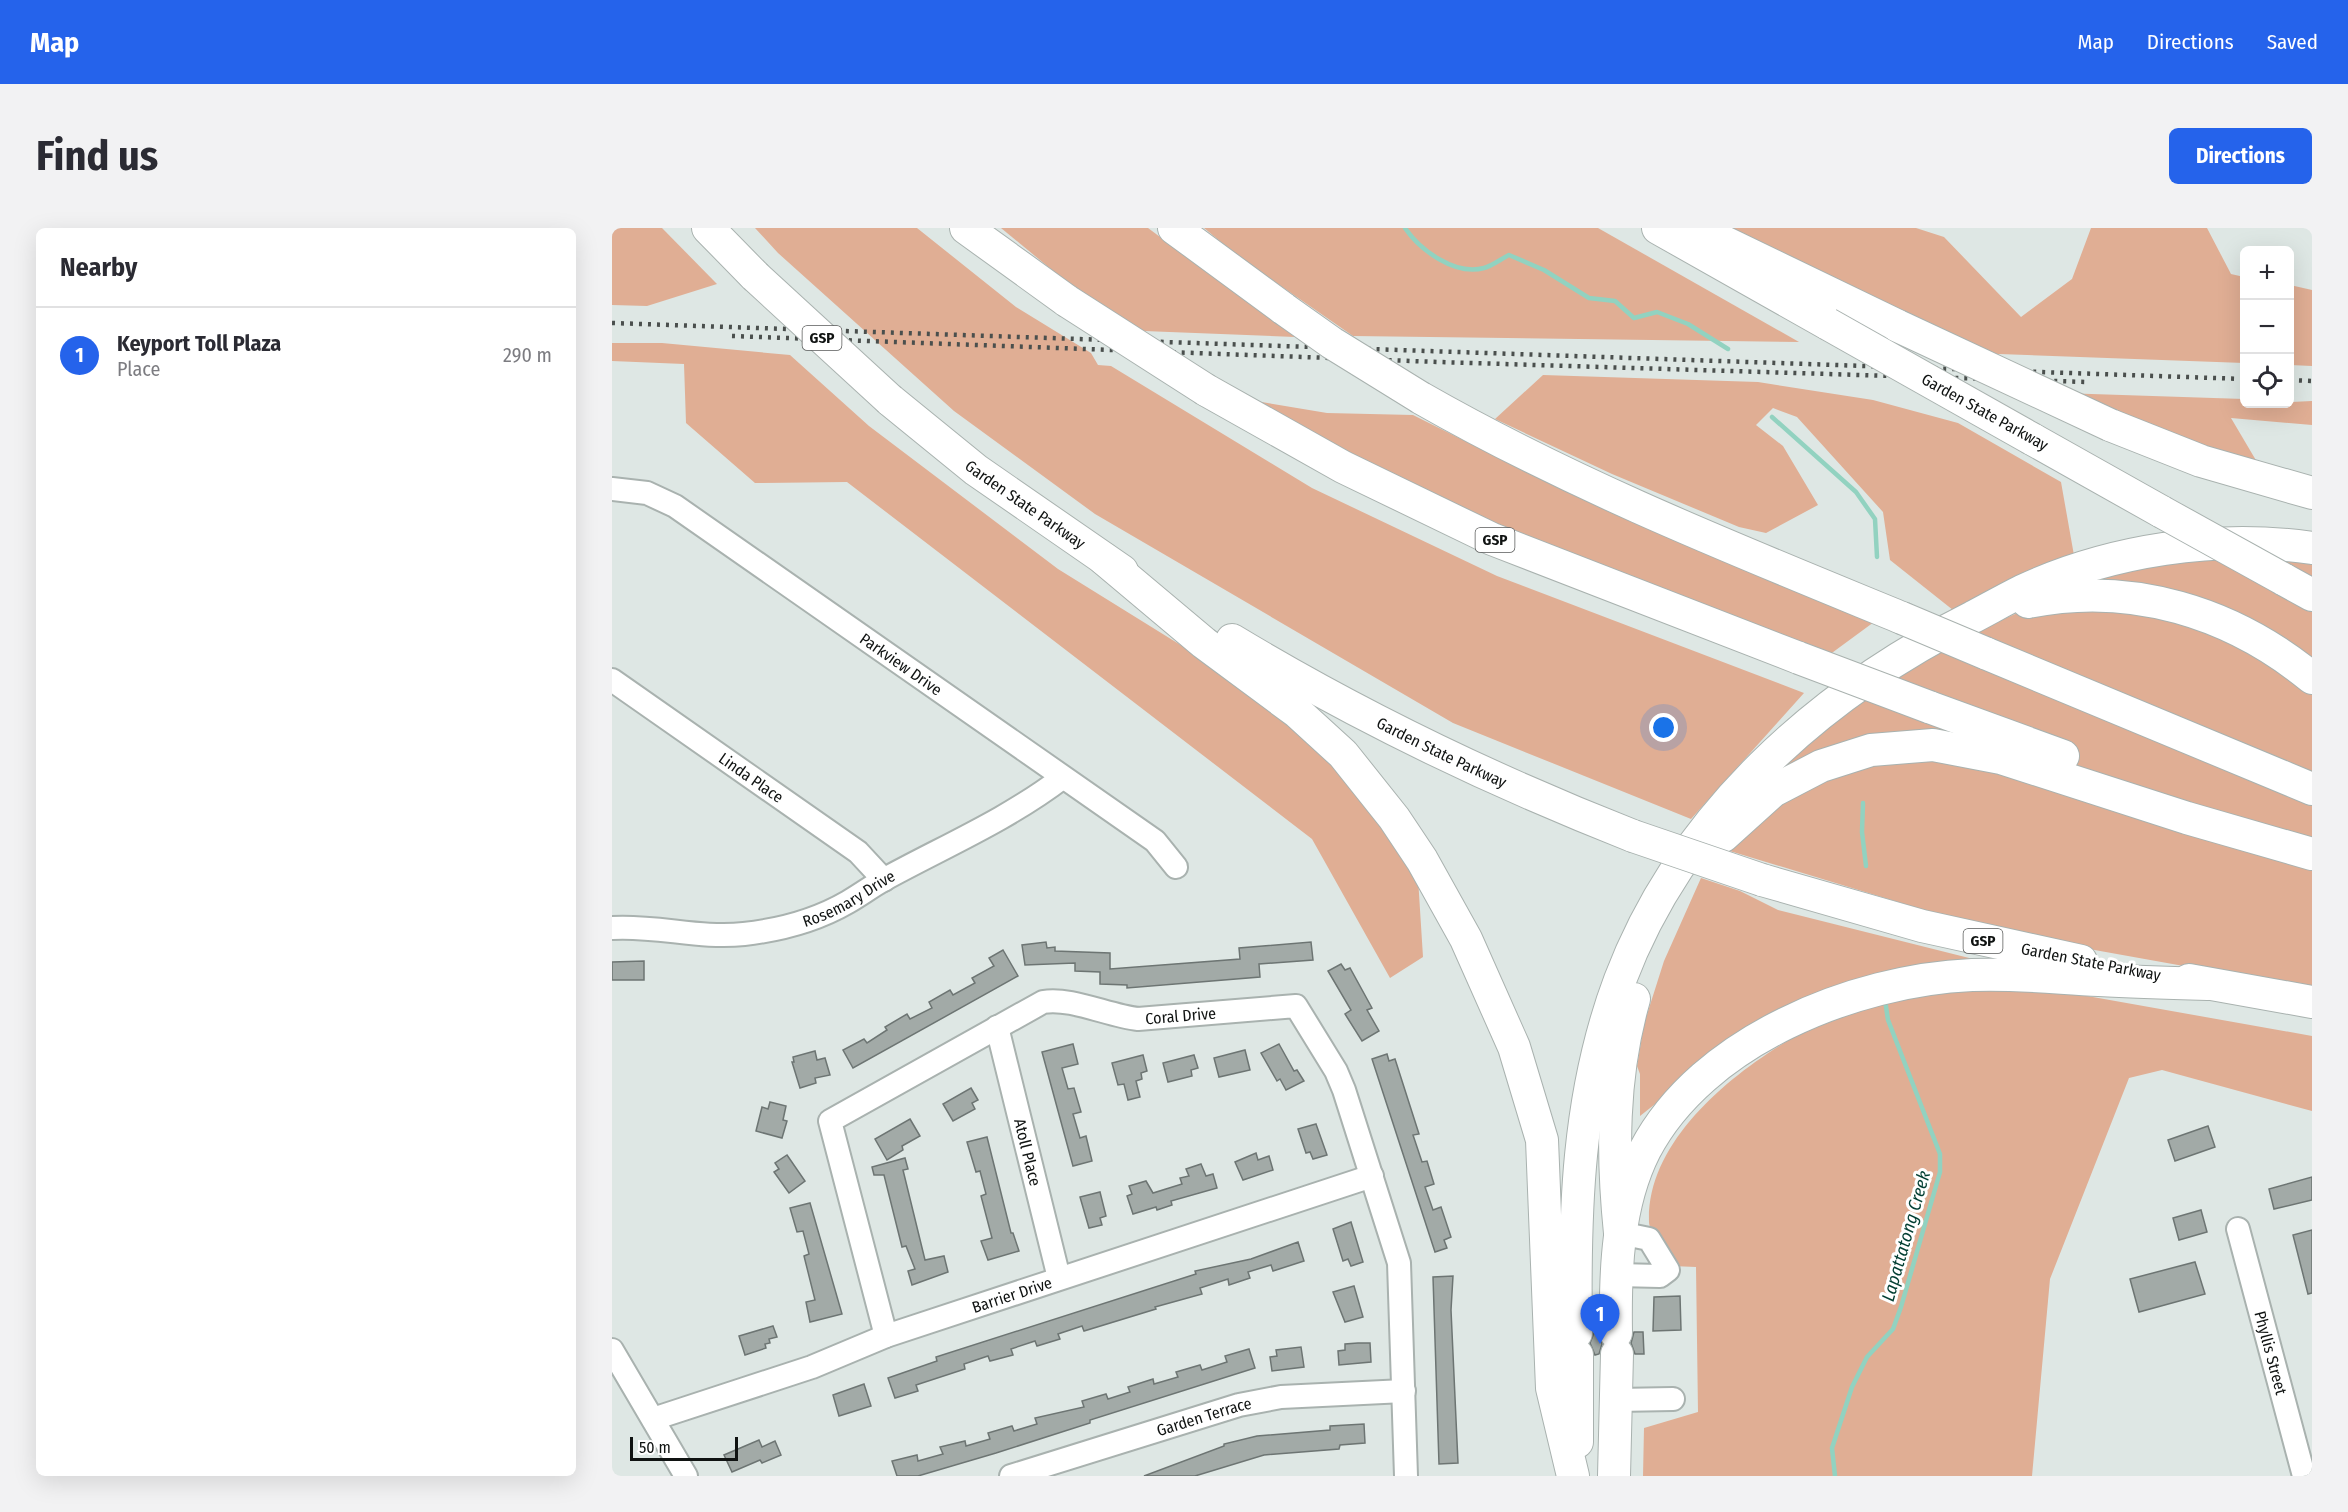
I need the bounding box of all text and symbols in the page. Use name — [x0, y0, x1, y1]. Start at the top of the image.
text: Map — [30, 26, 79, 59]
text: Map — [2077, 29, 2114, 55]
text: Directions — [2147, 29, 2234, 55]
text: Saved — [2267, 29, 2318, 55]
button: Directions — [2169, 128, 2312, 184]
text: Find us — [36, 131, 158, 181]
map controls — [2240, 246, 2294, 408]
button: + — [2240, 246, 2294, 300]
text: Nearby — [60, 252, 137, 283]
button: − — [2240, 300, 2294, 354]
road number: GSP — [802, 326, 842, 350]
text: Keyport Toll Plaza — [117, 330, 281, 357]
text: 1 — [75, 343, 84, 367]
text: 290 m — [503, 343, 552, 367]
button: locate — [2240, 354, 2294, 408]
text: Place — [117, 357, 160, 381]
street label: Garden State Parkway — [1918, 369, 2052, 455]
street label: Garden State Parkway — [962, 456, 1090, 553]
road number: GSP — [1476, 528, 1514, 552]
street label: Parkview Drive — [857, 629, 946, 699]
street label: Garden State Parkway — [1374, 713, 1511, 792]
your location — [1649, 713, 1678, 742]
street label: Linda Place — [715, 748, 787, 807]
street label: Rosemary Drive — [800, 866, 898, 931]
road number: GSP — [1964, 929, 2002, 953]
street label: Garden State Parkway — [2020, 939, 2163, 985]
street label: Coral Drive — [1144, 1003, 1217, 1028]
street label: Atoll Place — [1010, 1117, 1045, 1188]
water label: Lapattatong Creek — [1877, 1168, 1935, 1304]
street label: Barrier Drive — [969, 1273, 1054, 1317]
pin: 1 — [1580, 1294, 1620, 1344]
street label: Phyllis Street — [2251, 1309, 2292, 1397]
street label: Garden Terrace — [1154, 1393, 1253, 1440]
scale bar — [630, 1434, 738, 1462]
text: 50 m — [639, 1438, 671, 1457]

